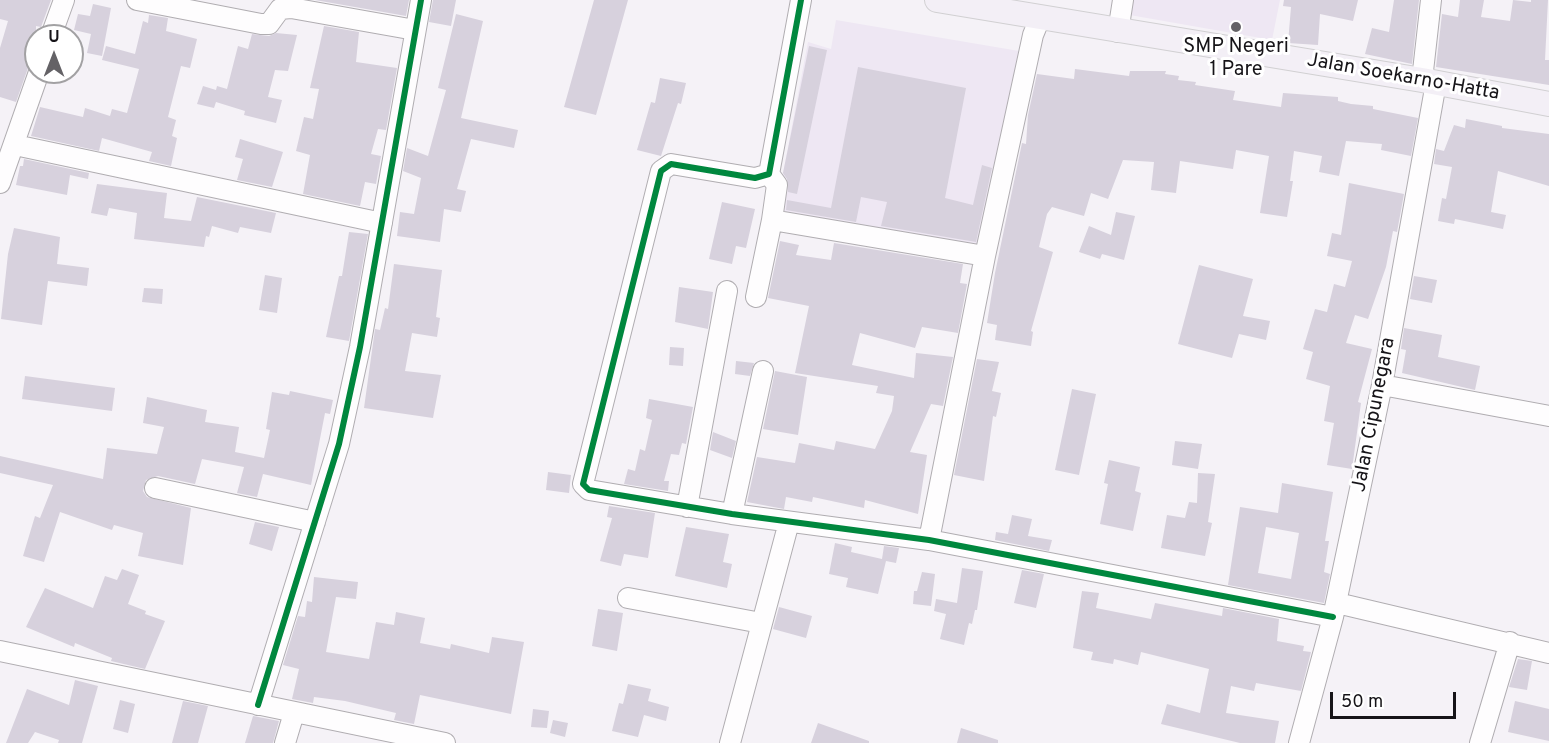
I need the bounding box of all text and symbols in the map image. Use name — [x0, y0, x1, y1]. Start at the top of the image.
marker: SMP Negeri 1 Pare — [1229, 20, 1243, 34]
north arrow — [24, 24, 84, 84]
text: U — [48, 28, 60, 48]
place label: SMP Negeri 1 Pare — [1183, 36, 1289, 83]
street label: Jalan Soekarno-Hatta — [1305, 49, 1501, 107]
street label: Jalan Cipunegara — [1348, 336, 1402, 494]
scale bar — [1333, 680, 1459, 718]
text: 50 m — [1341, 691, 1383, 714]

